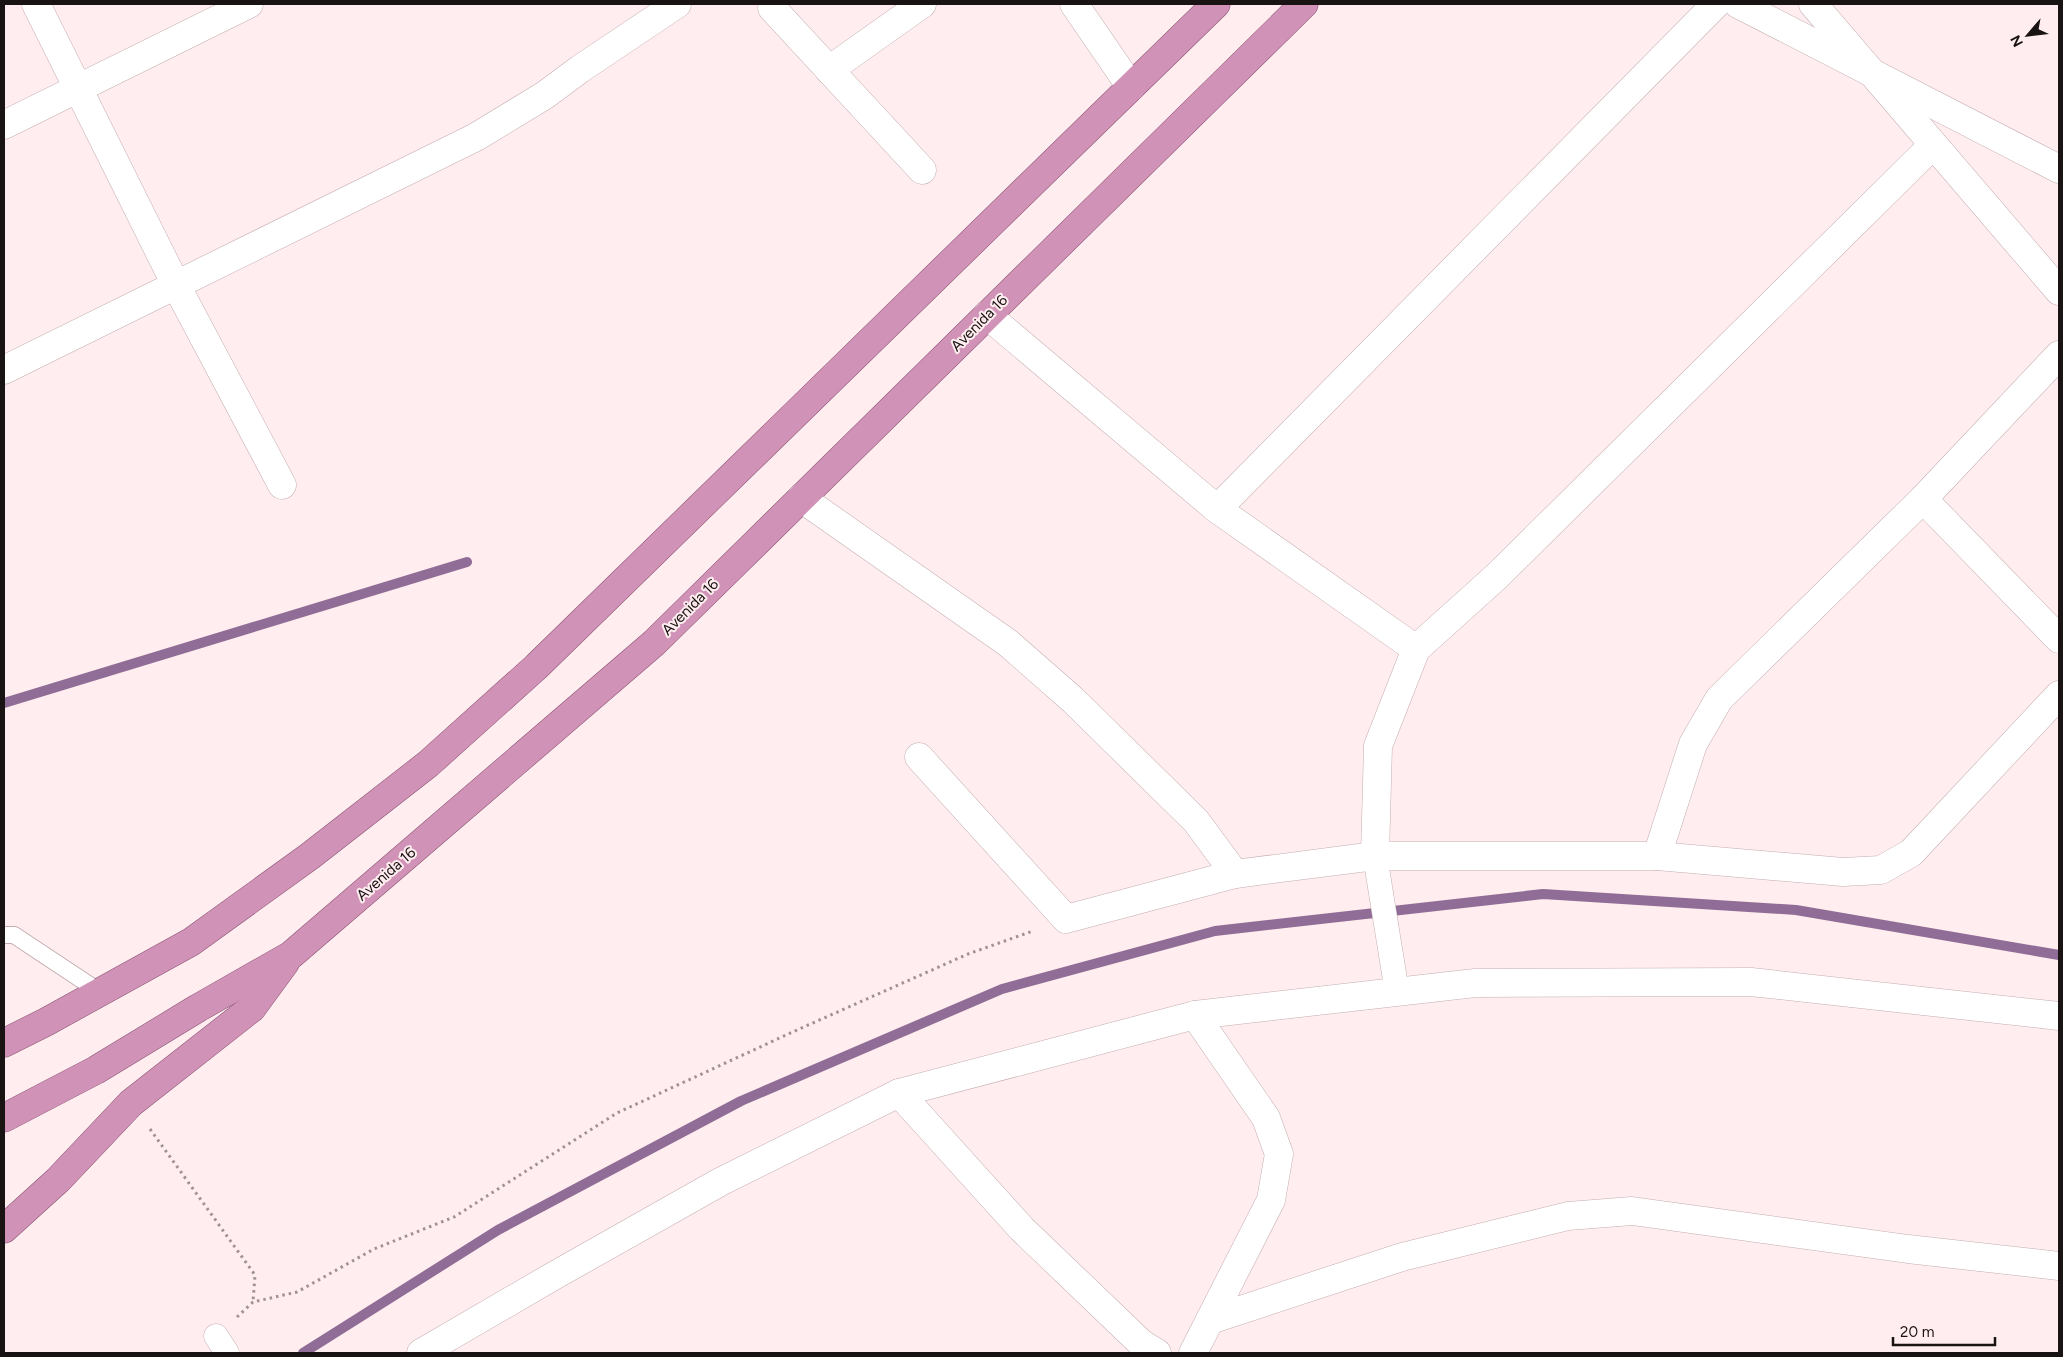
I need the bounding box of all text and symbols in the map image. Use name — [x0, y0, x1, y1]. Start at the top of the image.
north arrow — [2003, 10, 2053, 60]
text: N — [2007, 32, 2027, 50]
street label: Avenida 16 — [947, 291, 1011, 355]
street label: Avenida 16 — [658, 575, 722, 639]
street label: Avenida 16 — [353, 843, 420, 905]
scale bar — [1893, 1314, 1996, 1346]
text: 20 m — [1900, 1323, 1934, 1341]

